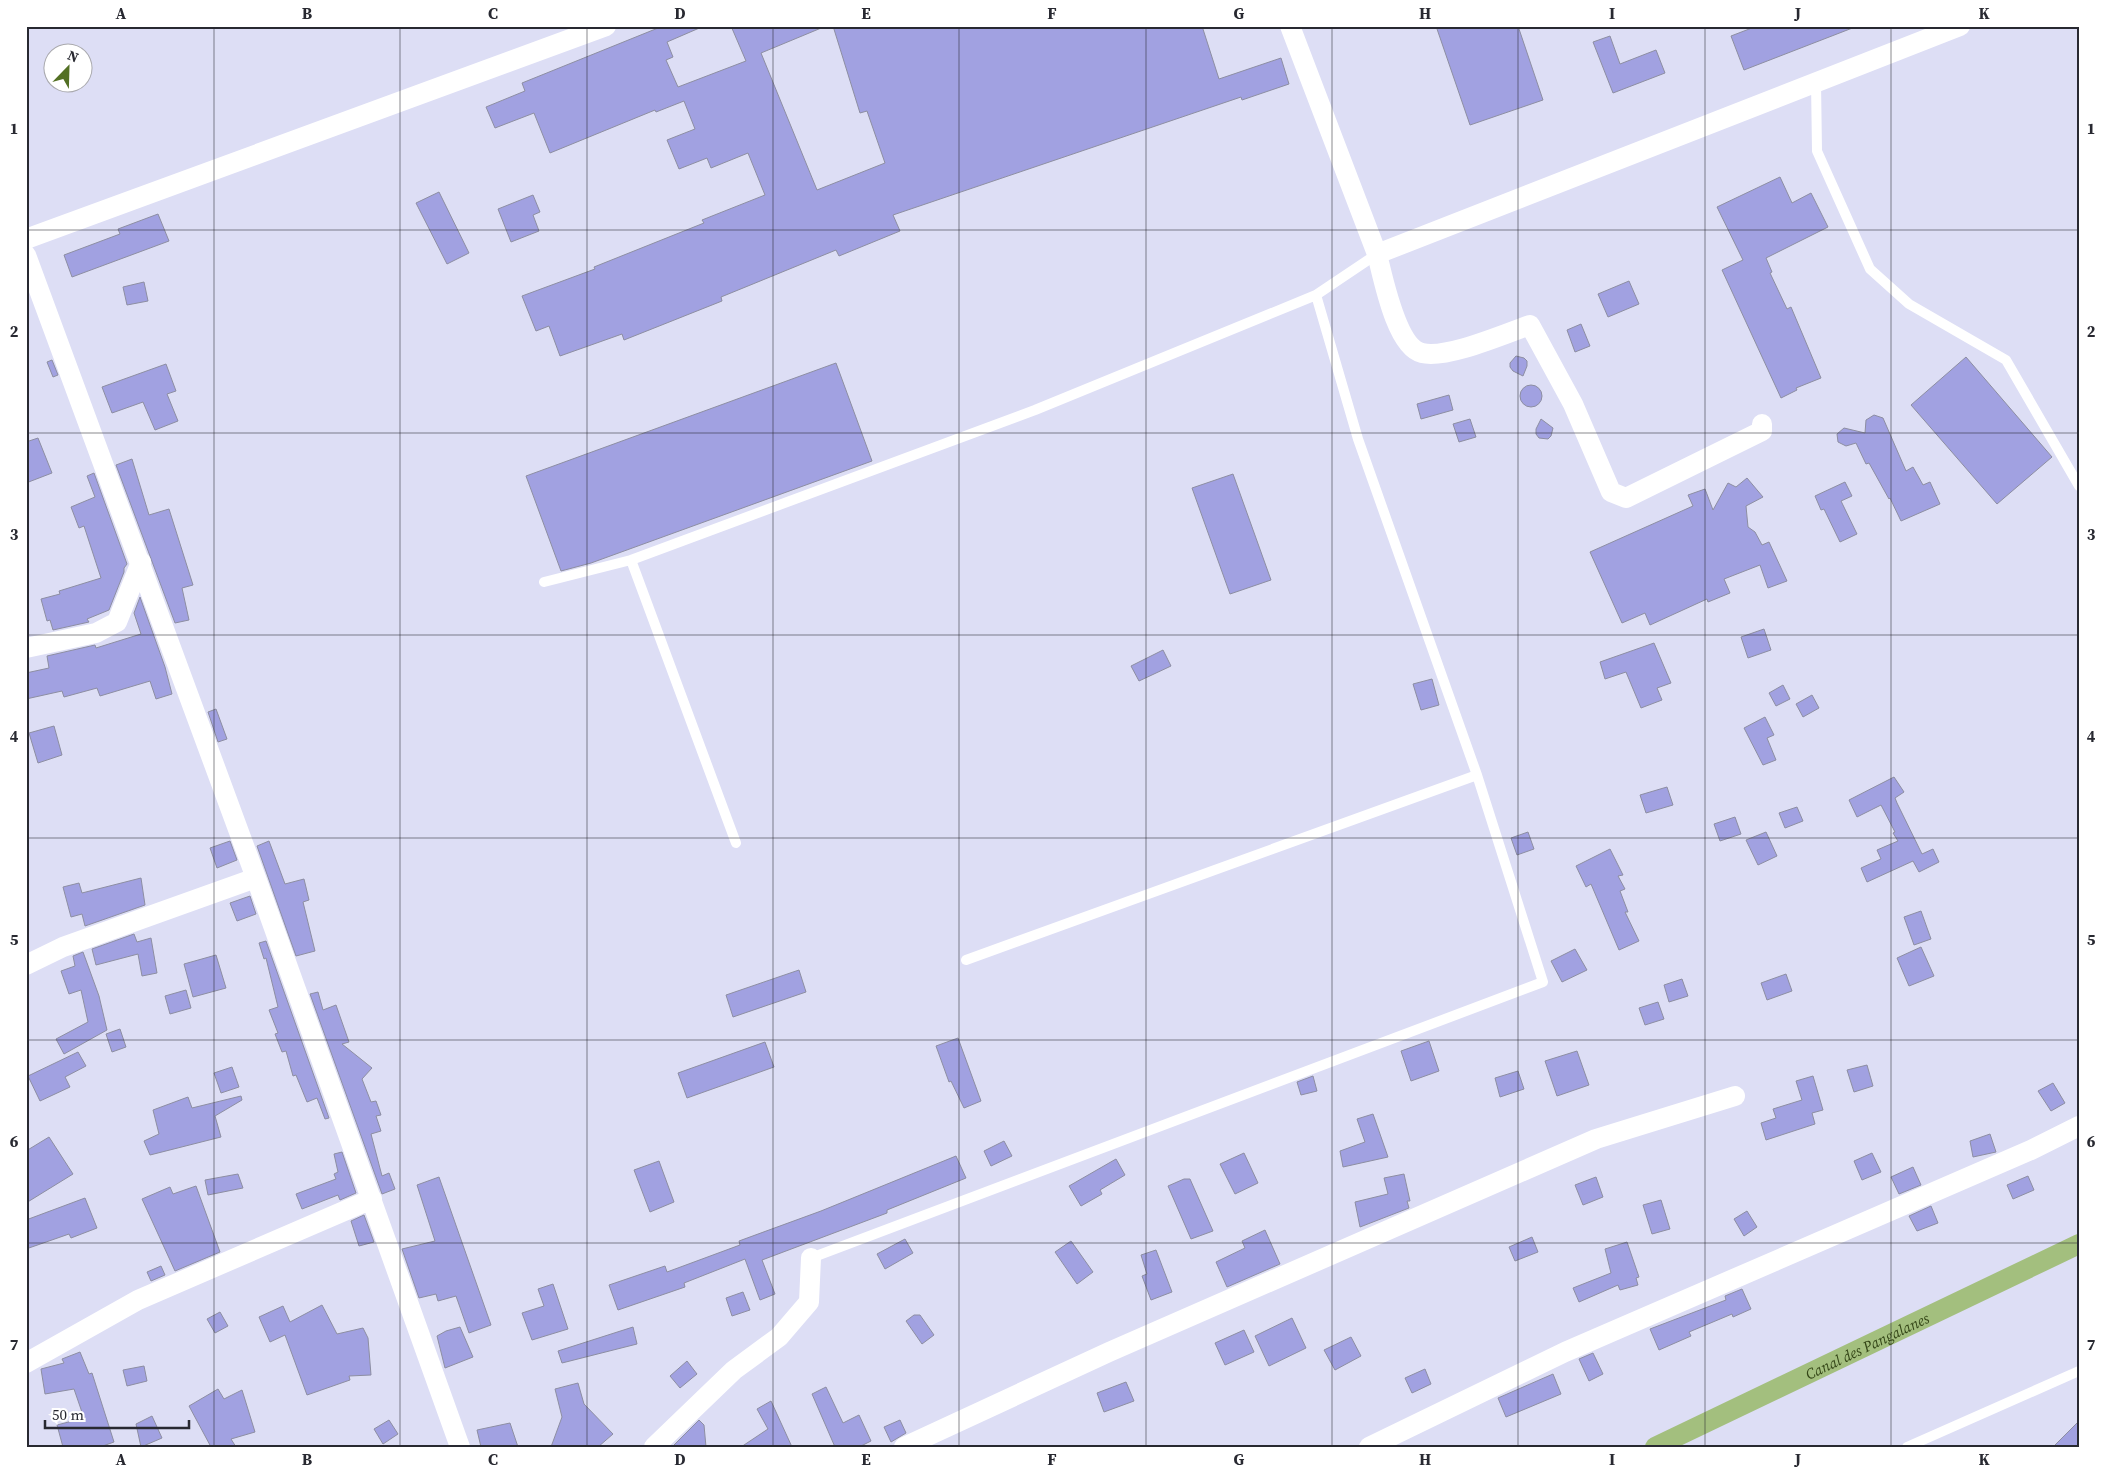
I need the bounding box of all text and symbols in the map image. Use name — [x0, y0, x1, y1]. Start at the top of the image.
text: A — [116, 2, 127, 24]
text: B — [302, 2, 313, 24]
text: C — [488, 2, 498, 24]
text: D — [674, 2, 686, 24]
text: E — [861, 2, 871, 24]
text: F — [1047, 2, 1057, 24]
text: G — [1234, 2, 1245, 24]
text: H — [1419, 2, 1431, 24]
text: I — [1609, 2, 1615, 24]
text: J — [1794, 2, 1801, 24]
text: K — [1978, 2, 1990, 24]
north arrow — [42, 42, 92, 92]
text: N — [64, 45, 82, 67]
text: 1 — [10, 117, 18, 139]
text: 1 — [2087, 117, 2095, 139]
text: 2 — [10, 320, 19, 342]
text: 2 — [2087, 320, 2096, 342]
text: 3 — [10, 523, 19, 545]
text: 3 — [2087, 523, 2096, 545]
text: 4 — [10, 725, 19, 747]
text: 4 — [2087, 725, 2096, 747]
text: 5 — [10, 928, 19, 950]
text: 5 — [2087, 928, 2096, 950]
text: 6 — [10, 1130, 19, 1152]
text: 6 — [2087, 1130, 2096, 1152]
water label: Canal des Pangalanes — [1802, 1307, 1933, 1384]
text: 7 — [10, 1333, 19, 1355]
text: 7 — [2087, 1333, 2096, 1355]
scale bar — [45, 1398, 189, 1430]
text: 50 m — [52, 1404, 84, 1425]
text: A — [116, 1448, 127, 1470]
text: B — [302, 1448, 313, 1470]
text: C — [488, 1448, 498, 1470]
text: D — [674, 1448, 686, 1470]
text: E — [861, 1448, 871, 1470]
text: F — [1047, 1448, 1057, 1470]
text: G — [1234, 1448, 1245, 1470]
text: H — [1419, 1448, 1431, 1470]
text: I — [1609, 1448, 1615, 1470]
text: J — [1794, 1448, 1801, 1470]
text: K — [1978, 1448, 1990, 1470]

